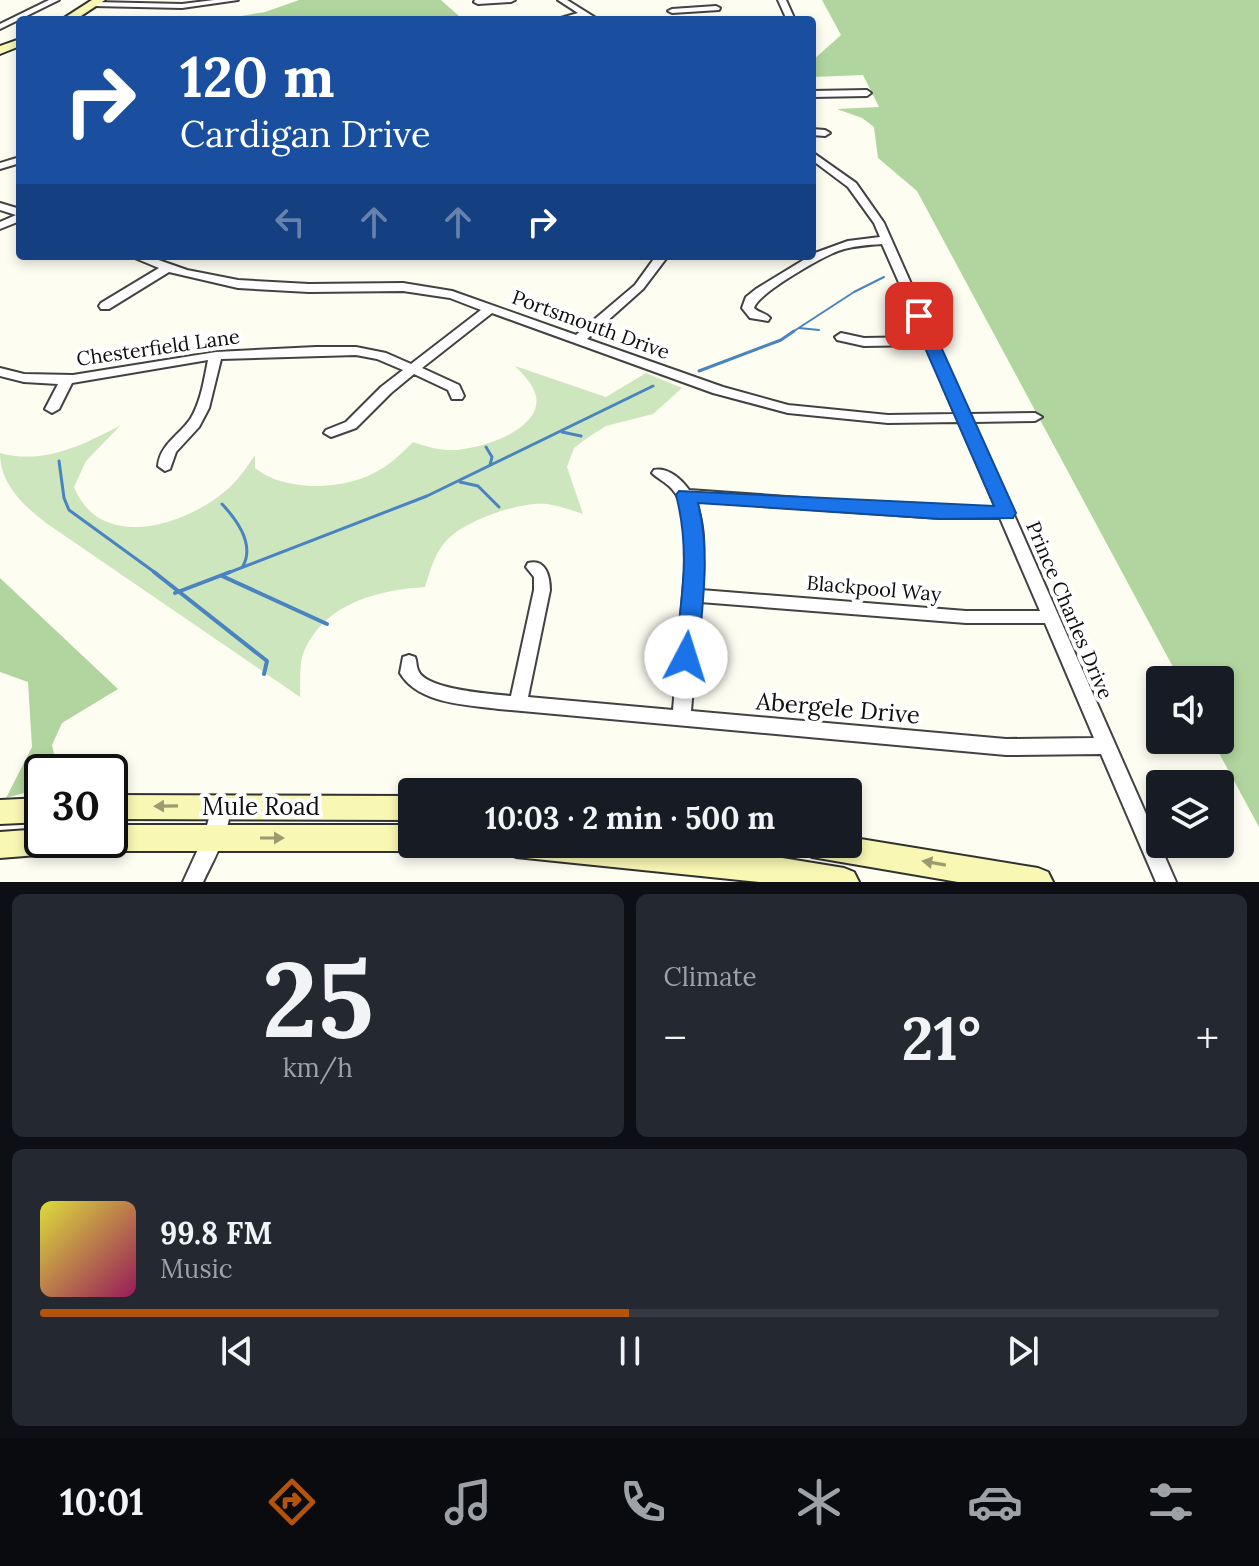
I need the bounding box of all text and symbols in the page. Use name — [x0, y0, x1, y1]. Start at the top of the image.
text: 120 m — [180, 41, 334, 112]
icon: right — [48, 48, 152, 152]
text: Cardigan Drive — [180, 111, 431, 157]
icon: left — [268, 200, 312, 244]
icon: ahead — [352, 200, 396, 244]
icon: ahead — [436, 200, 480, 244]
icon: right — [520, 200, 564, 244]
pin — [885, 282, 953, 350]
street label: Portsmouth Drive — [509, 284, 673, 364]
icon: arrive — [897, 294, 941, 338]
street label: Chesterfield Lane — [75, 323, 241, 371]
street label: Prince Charles Drive — [1021, 517, 1119, 703]
street label: Blackpool Way — [806, 570, 943, 606]
position arrow — [644, 615, 728, 699]
map controls — [1146, 666, 1234, 858]
button: sound — [1146, 666, 1234, 754]
street label: Abergele Drive — [754, 685, 921, 731]
speed limit sign: 30 — [24, 754, 128, 858]
button: layers — [1146, 770, 1234, 858]
street label: Mule Road — [202, 791, 320, 822]
text: 10:03 · 2 min · 500 m — [485, 799, 775, 837]
one-way arrow — [153, 800, 178, 813]
one-way arrow — [260, 832, 285, 844]
one-way arrow — [921, 856, 946, 868]
text: 25 — [262, 932, 374, 1065]
text: Climate — [664, 960, 757, 993]
text: 21° — [902, 1000, 981, 1076]
text: − — [664, 1010, 687, 1066]
text: + — [1196, 1010, 1219, 1066]
text: km/h — [283, 1051, 353, 1084]
text: 99.8 FM — [160, 1214, 272, 1252]
text: Music — [160, 1252, 233, 1285]
icon: previous — [215, 1329, 259, 1373]
icon: pause — [608, 1329, 652, 1373]
icon: next — [1001, 1329, 1045, 1373]
icon: directions — [264, 1474, 320, 1530]
icon: music — [440, 1474, 496, 1530]
icon: phone — [615, 1474, 671, 1530]
icon: climate — [791, 1474, 847, 1530]
icon: car — [967, 1474, 1023, 1530]
icon: filters — [1143, 1474, 1199, 1530]
text: 10:01 — [60, 1479, 144, 1525]

